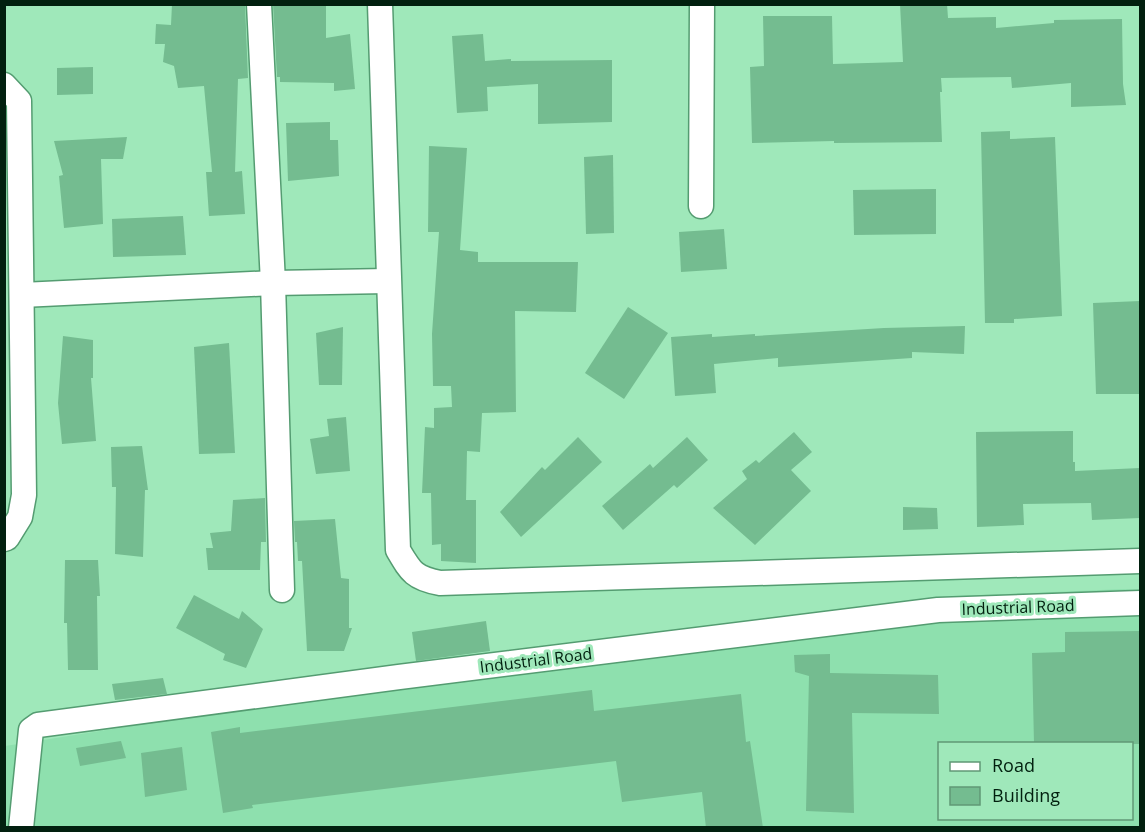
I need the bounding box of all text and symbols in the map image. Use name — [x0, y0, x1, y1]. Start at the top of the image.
street label: Industrial Road — [961, 594, 1075, 620]
street label: Industrial Road — [479, 642, 593, 678]
legend — [938, 742, 1133, 820]
text: Road — [992, 753, 1035, 777]
text: Building — [992, 783, 1060, 807]

